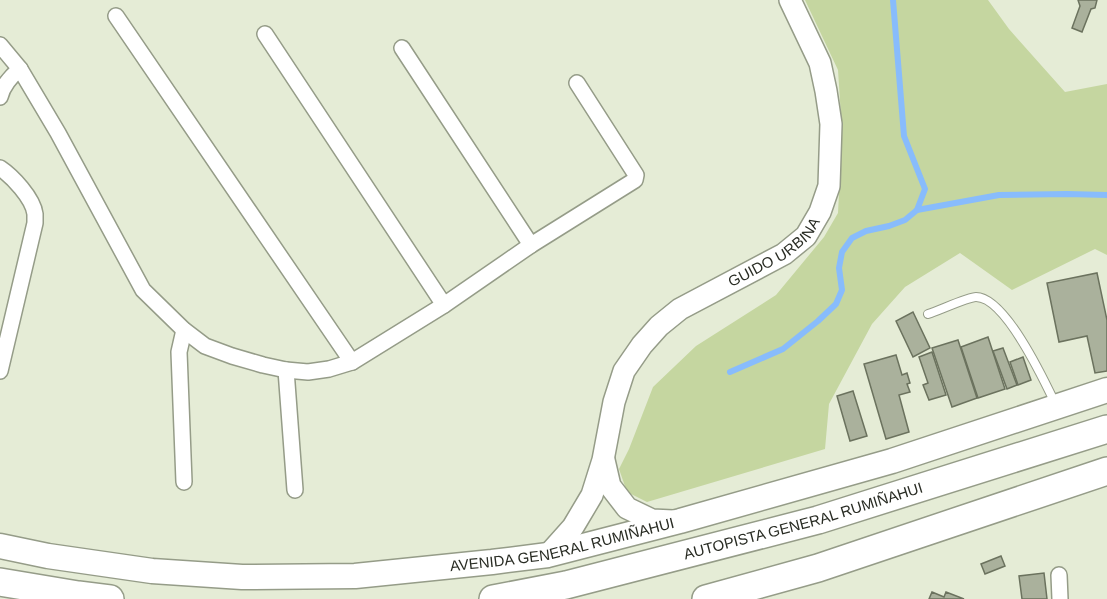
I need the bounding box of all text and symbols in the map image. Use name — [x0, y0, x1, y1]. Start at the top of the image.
street label: GUIDO URBINA — [725, 214, 823, 290]
street label: AUTOPISTA GENERAL RUMIÑAHUI — [682, 479, 925, 562]
street label: AVENIDA GENERAL RUMIÑAHUI — [449, 514, 676, 574]

